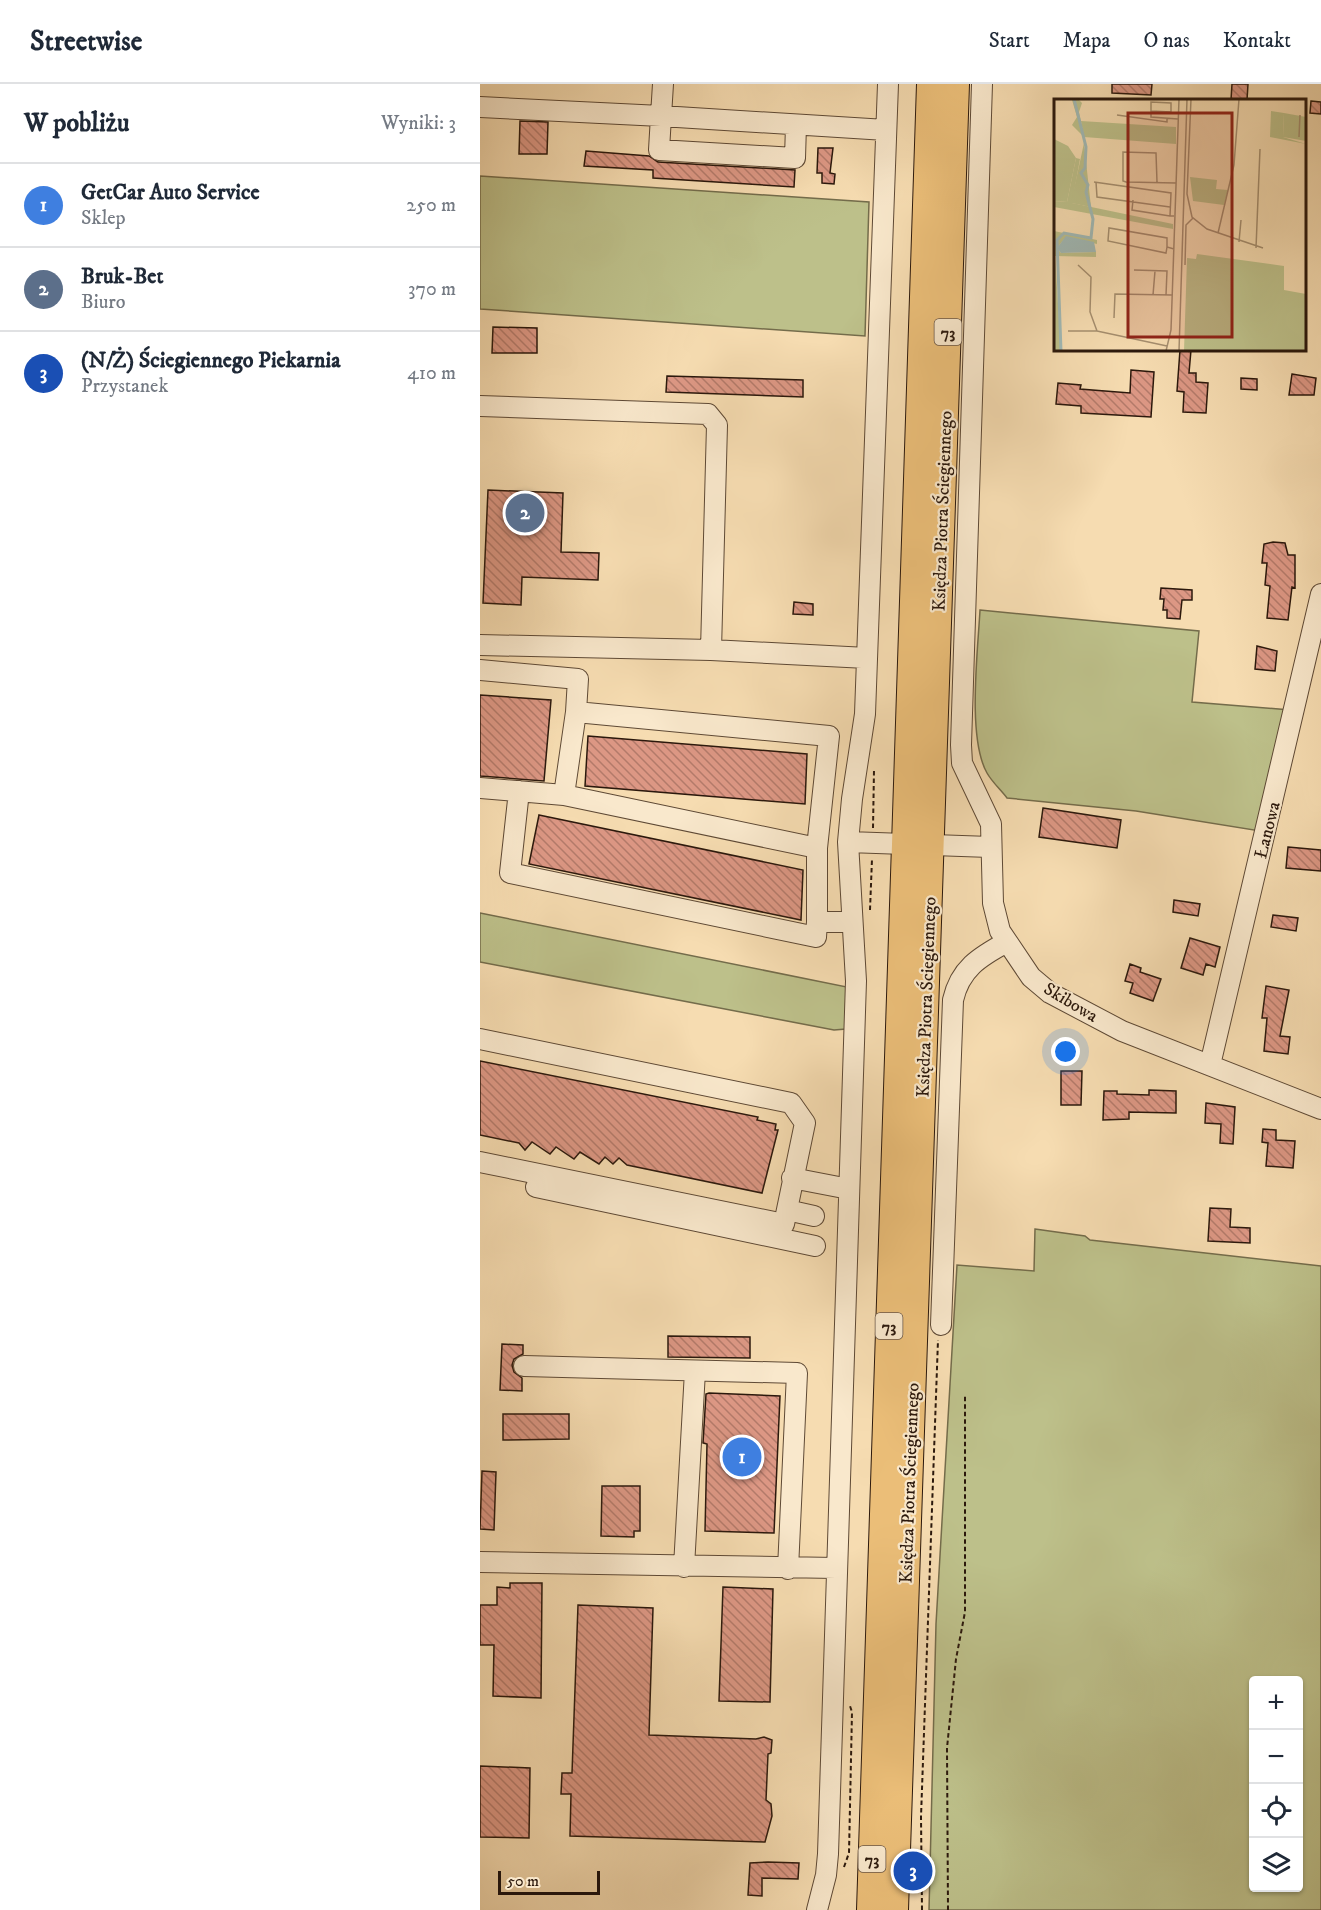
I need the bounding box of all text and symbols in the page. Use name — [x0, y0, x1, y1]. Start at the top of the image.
text: Streetwise — [30, 24, 142, 59]
text: Start — [989, 28, 1030, 54]
text: Mapa — [1063, 28, 1110, 54]
text: O nas — [1143, 28, 1190, 54]
text: Kontakt — [1223, 28, 1291, 54]
inset map — [1054, 99, 1306, 351]
text: W pobliżu — [24, 107, 129, 140]
text: Wyniki: 3 — [381, 111, 456, 136]
text: GetCar Auto Service — [81, 179, 260, 206]
text: 1 — [40, 193, 47, 218]
text: 250 m — [406, 193, 456, 218]
text: Sklep — [81, 206, 126, 231]
text: Bruk-Bet — [81, 263, 164, 290]
text: 2 — [39, 277, 48, 302]
text: 370 m — [408, 277, 456, 302]
text: Biuro — [81, 290, 125, 315]
road number: 73 — [934, 319, 962, 345]
text: (N/Ż) Ściegiennego Piekarnia — [81, 347, 341, 374]
text: 3 — [40, 361, 47, 386]
text: 410 m — [407, 361, 456, 386]
text: Przystanek — [81, 374, 168, 399]
street label: Księdza Piotra Ściegiennego — [928, 410, 958, 612]
pin: 2 — [506, 490, 544, 536]
street label: Łanowa — [1250, 799, 1286, 861]
street label: Księdza Piotra Ściegiennego — [912, 896, 942, 1098]
street label: Skibowa — [1039, 978, 1102, 1028]
your location — [1051, 1037, 1080, 1066]
road number: 73 — [876, 1313, 902, 1339]
street label: Księdza Piotra Ściegiennego — [895, 1382, 925, 1584]
pin: 1 — [722, 1434, 762, 1480]
map controls — [1249, 1676, 1303, 1892]
button: + — [1249, 1676, 1303, 1730]
button: − — [1249, 1730, 1303, 1784]
button: locate — [1249, 1784, 1303, 1838]
button: layers — [1249, 1838, 1303, 1892]
road number: 73 — [858, 1846, 886, 1872]
pin: 3 — [894, 1848, 932, 1894]
scale bar — [498, 1868, 600, 1896]
text: 50 m — [507, 1871, 539, 1891]

